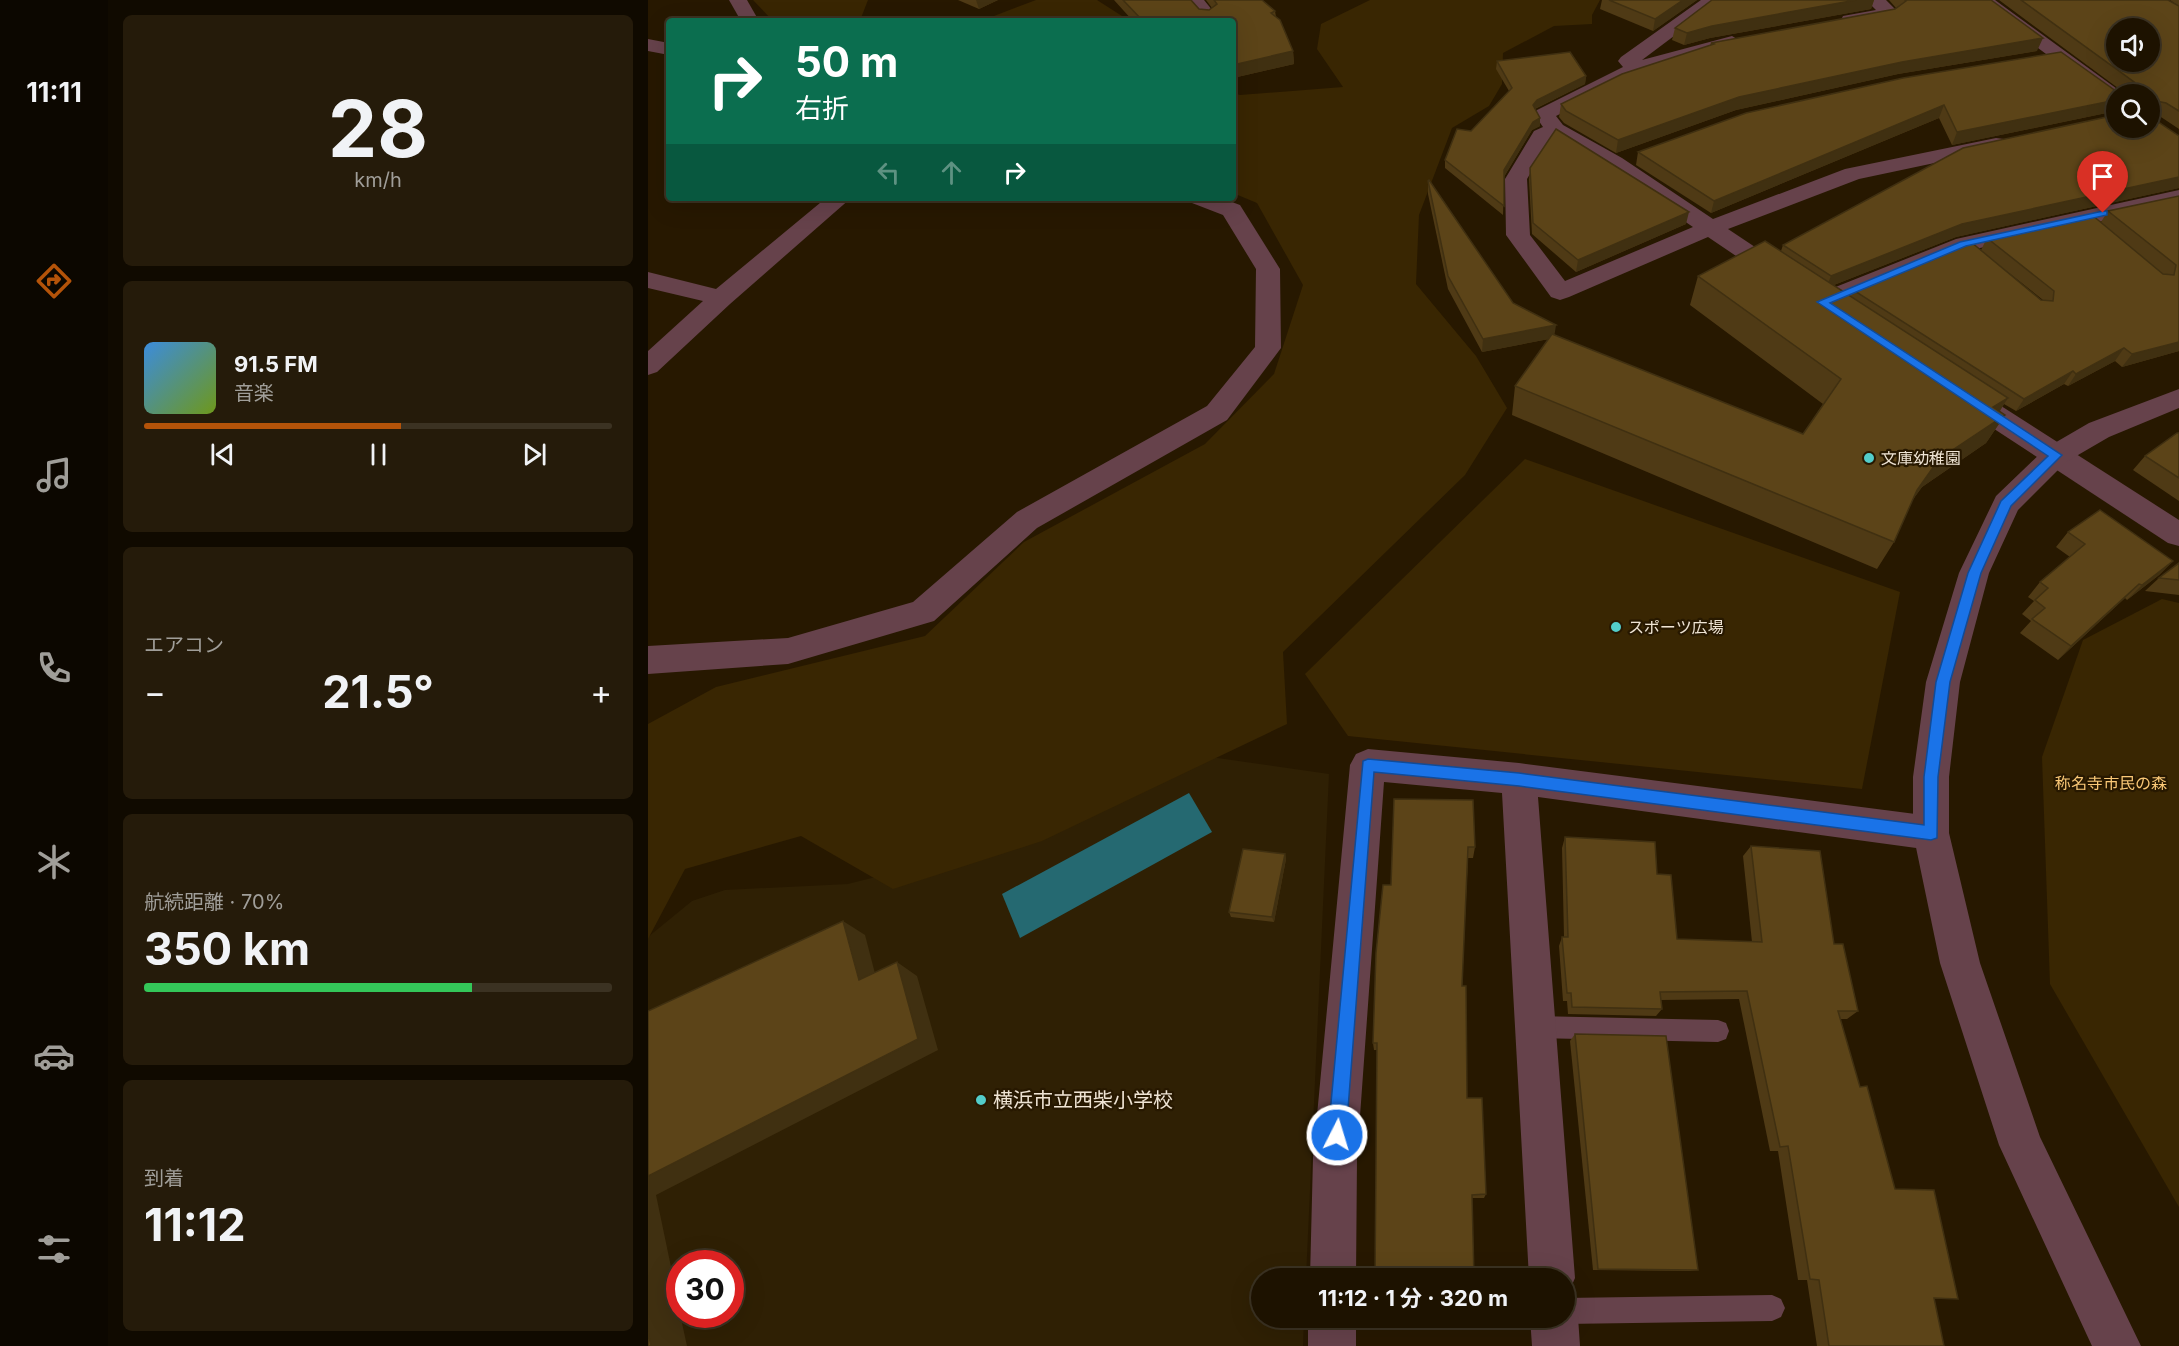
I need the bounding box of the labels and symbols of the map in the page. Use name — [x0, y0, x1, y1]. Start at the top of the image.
pin — [2077, 151, 2128, 213]
place label: 文庫幼稚園 — [1881, 448, 1961, 468]
marker: 文庫幼稚園 — [1862, 451, 1876, 465]
place label: スポーツ広場 — [1628, 617, 1724, 637]
marker: スポーツ広場 — [1609, 620, 1623, 634]
park label: 称名寺市民の森 — [2055, 773, 2167, 793]
place label: 横浜市立西柴小学校 — [993, 1088, 1173, 1112]
marker: 横浜市立西柴小学校 — [974, 1093, 988, 1107]
position arrow — [1305, 1103, 1369, 1167]
speed limit sign: 30 — [666, 1250, 744, 1328]

